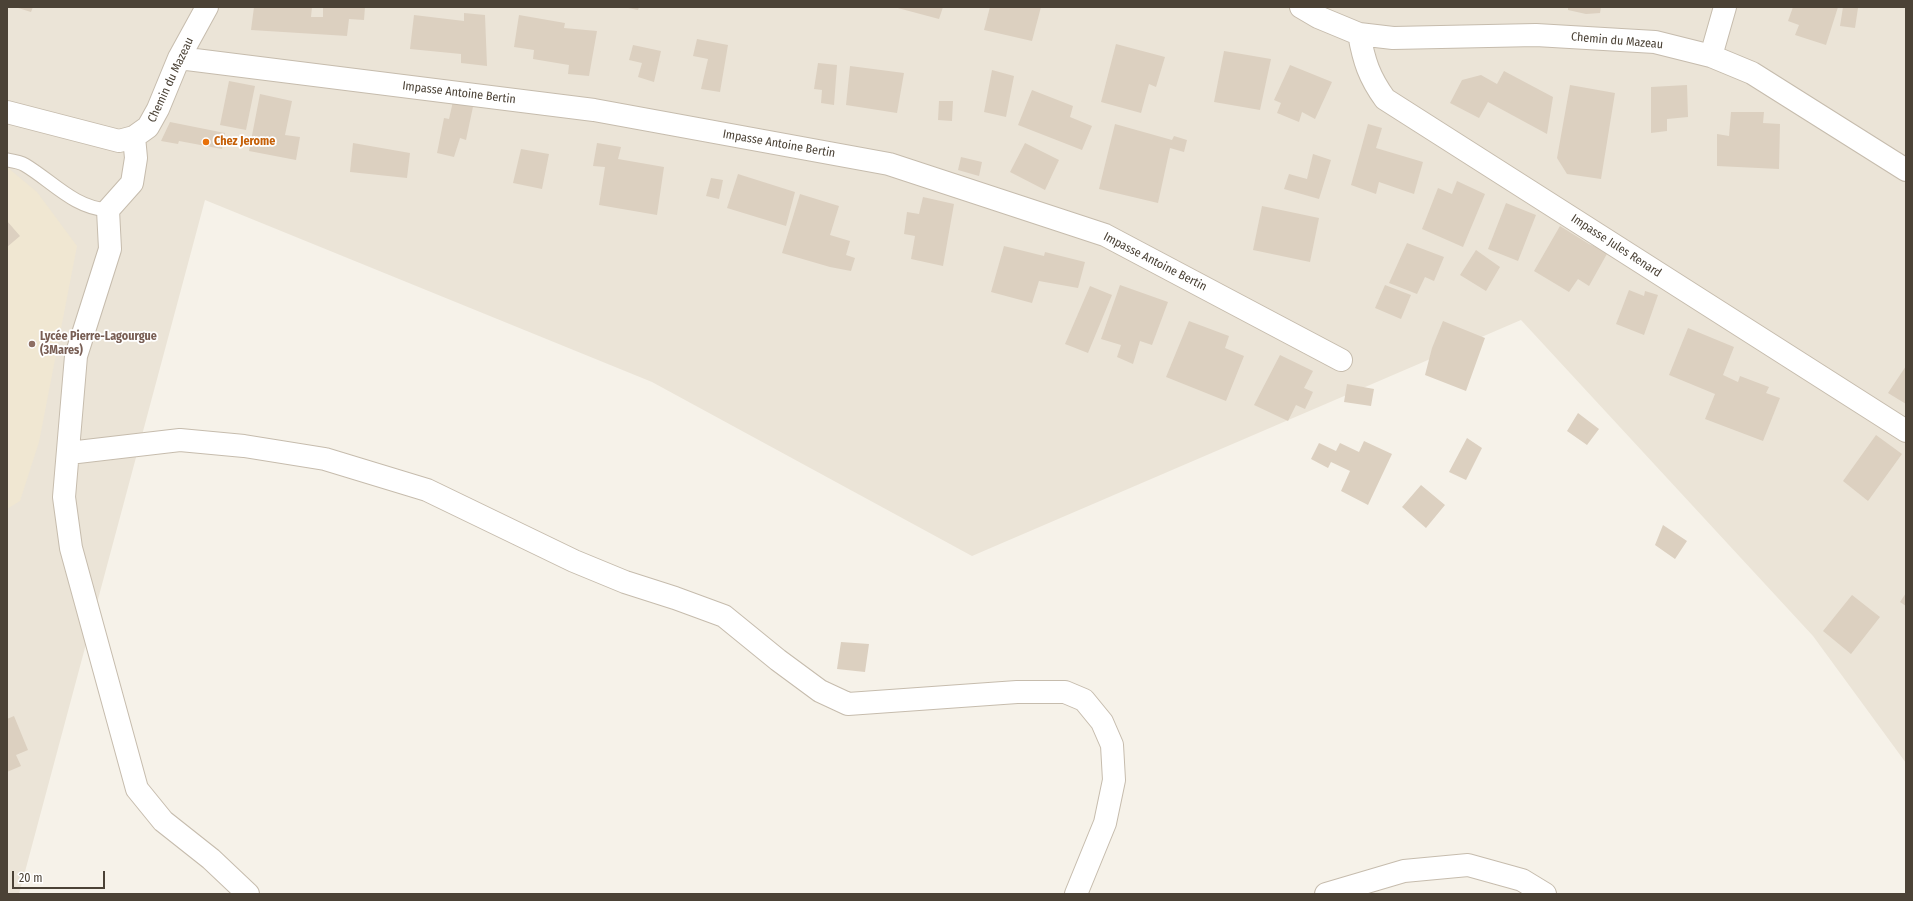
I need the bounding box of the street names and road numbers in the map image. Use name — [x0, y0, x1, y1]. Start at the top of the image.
street label: Chemin du Mazeau — [1570, 30, 1664, 52]
street label: Chemin du Mazeau — [145, 35, 197, 125]
street label: Impasse Antoine Bertin — [402, 79, 516, 107]
street label: Impasse Antoine Bertin — [722, 127, 836, 161]
street label: Impasse Jules Renard — [1568, 211, 1664, 281]
street label: Impasse Antoine Bertin — [1101, 230, 1209, 294]

